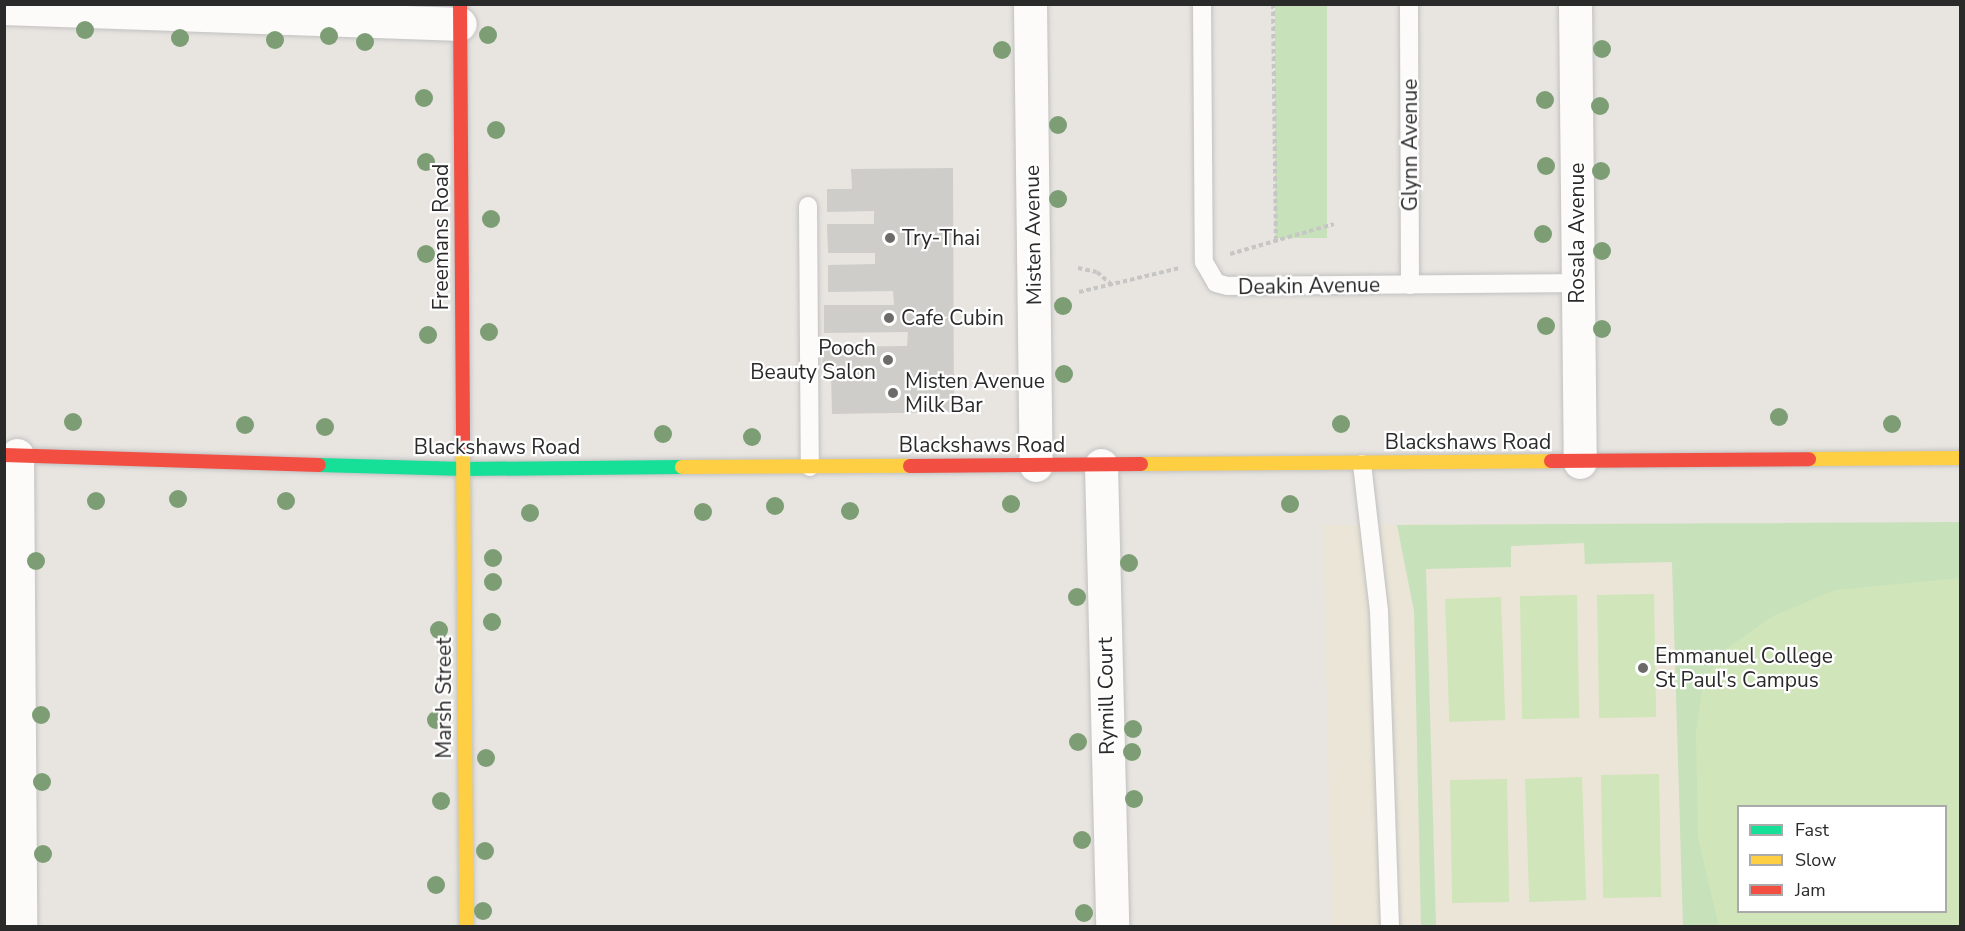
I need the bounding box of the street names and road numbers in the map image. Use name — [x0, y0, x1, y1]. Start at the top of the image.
street label: Glynn Avenue — [1397, 79, 1423, 211]
street label: Rosala Avenue — [1564, 163, 1590, 303]
street label: Freemans Road — [428, 164, 454, 310]
street label: Misten Avenue — [1019, 165, 1047, 305]
street label: Deakin Avenue — [1238, 272, 1380, 300]
street label: Blackshaws Road — [1385, 429, 1551, 455]
street label: Blackshaws Road — [899, 432, 1065, 458]
street label: Blackshaws Road — [414, 434, 580, 460]
street label: Marsh Street — [431, 637, 457, 759]
street label: Rymill Court — [1092, 637, 1120, 755]

